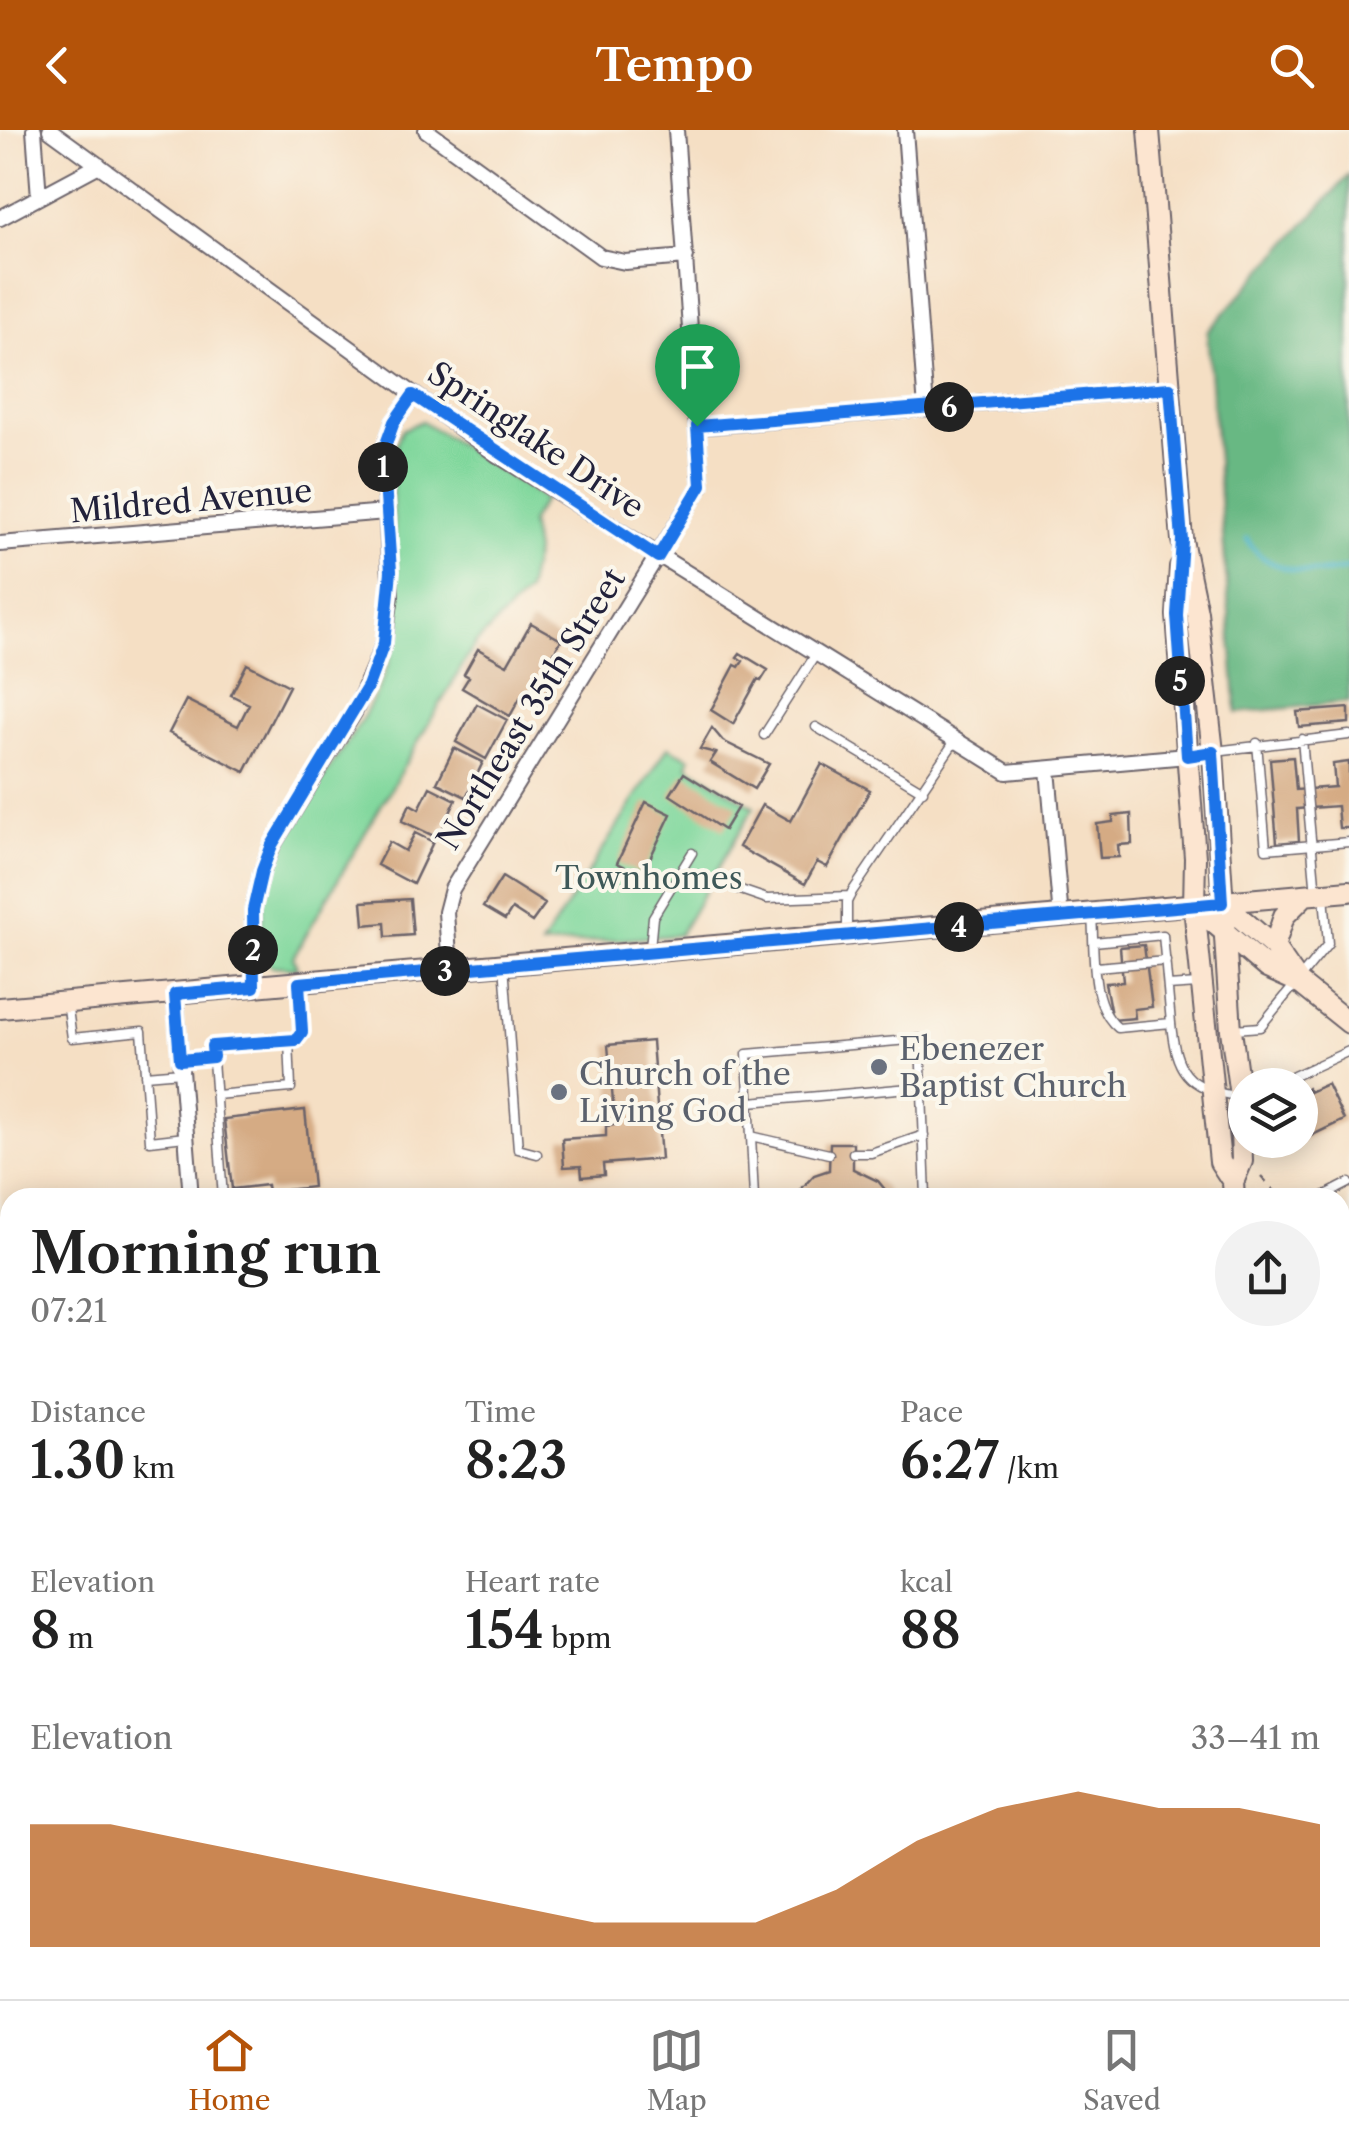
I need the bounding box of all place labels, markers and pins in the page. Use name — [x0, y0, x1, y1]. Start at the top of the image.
pin — [655, 324, 740, 427]
pin: 6 — [924, 382, 974, 432]
pin: 1 — [358, 442, 408, 492]
pin: 5 — [1155, 656, 1205, 706]
pin: 4 — [934, 902, 984, 952]
pin: 2 — [228, 925, 278, 975]
pin: 3 — [420, 946, 470, 996]
place label: Ebenezer Baptist Church — [899, 1029, 1127, 1105]
place label: Church of the Living God — [579, 1054, 791, 1130]
marker: Ebenezer Baptist Church — [868, 1056, 890, 1078]
marker: Church of the Living God — [548, 1081, 570, 1103]

